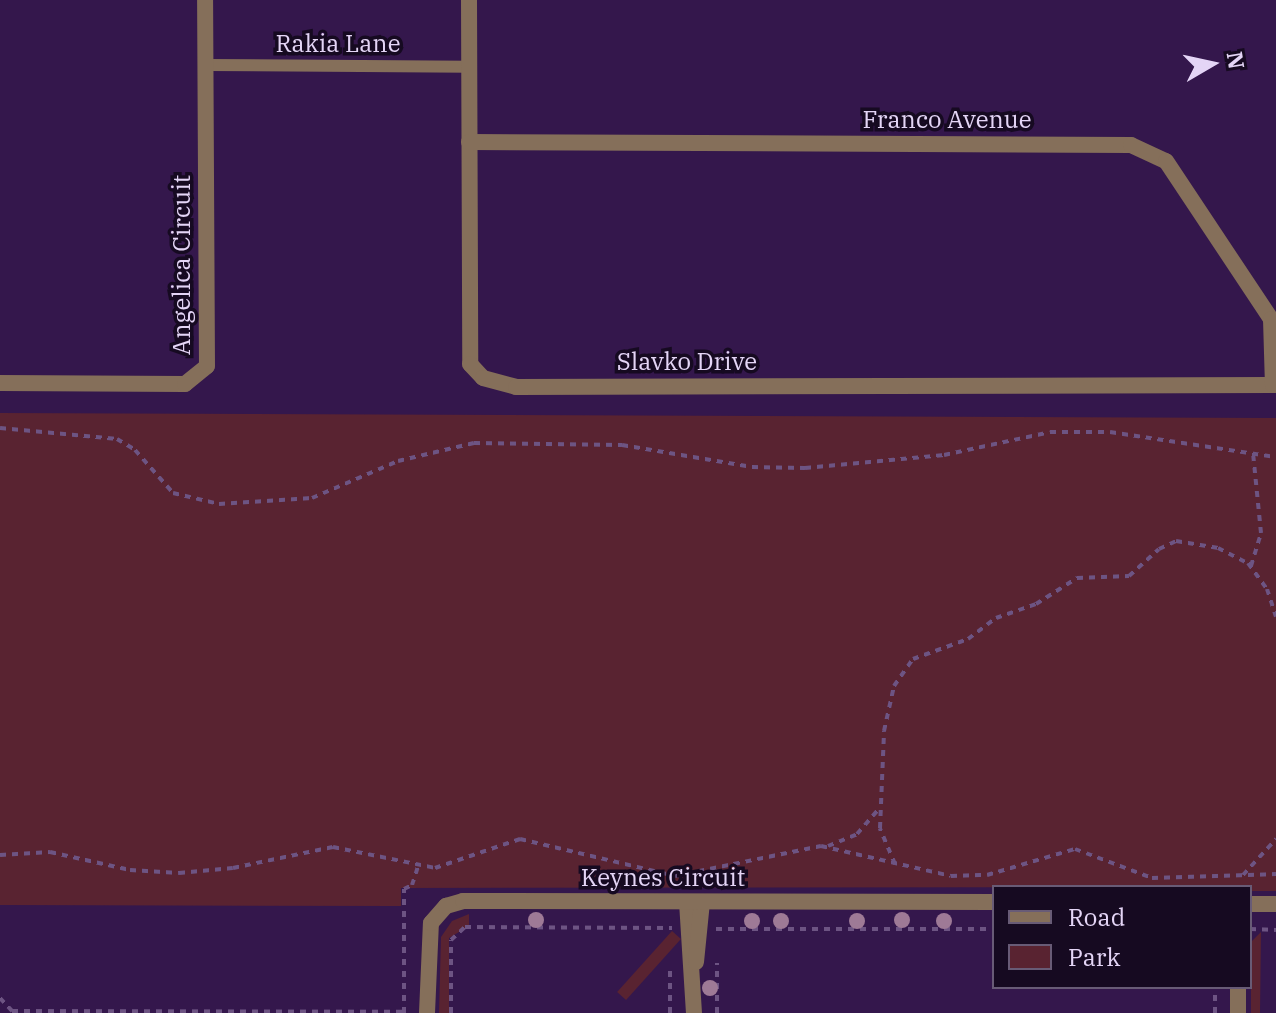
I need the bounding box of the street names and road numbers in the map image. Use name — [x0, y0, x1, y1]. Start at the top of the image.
street label: Rakia Lane — [275, 30, 401, 58]
street label: Franco Avenue — [862, 106, 1032, 134]
street label: Angelica Circuit — [168, 175, 196, 355]
street label: Slavko Drive — [617, 348, 757, 376]
street label: Keynes Circuit — [581, 864, 745, 892]

